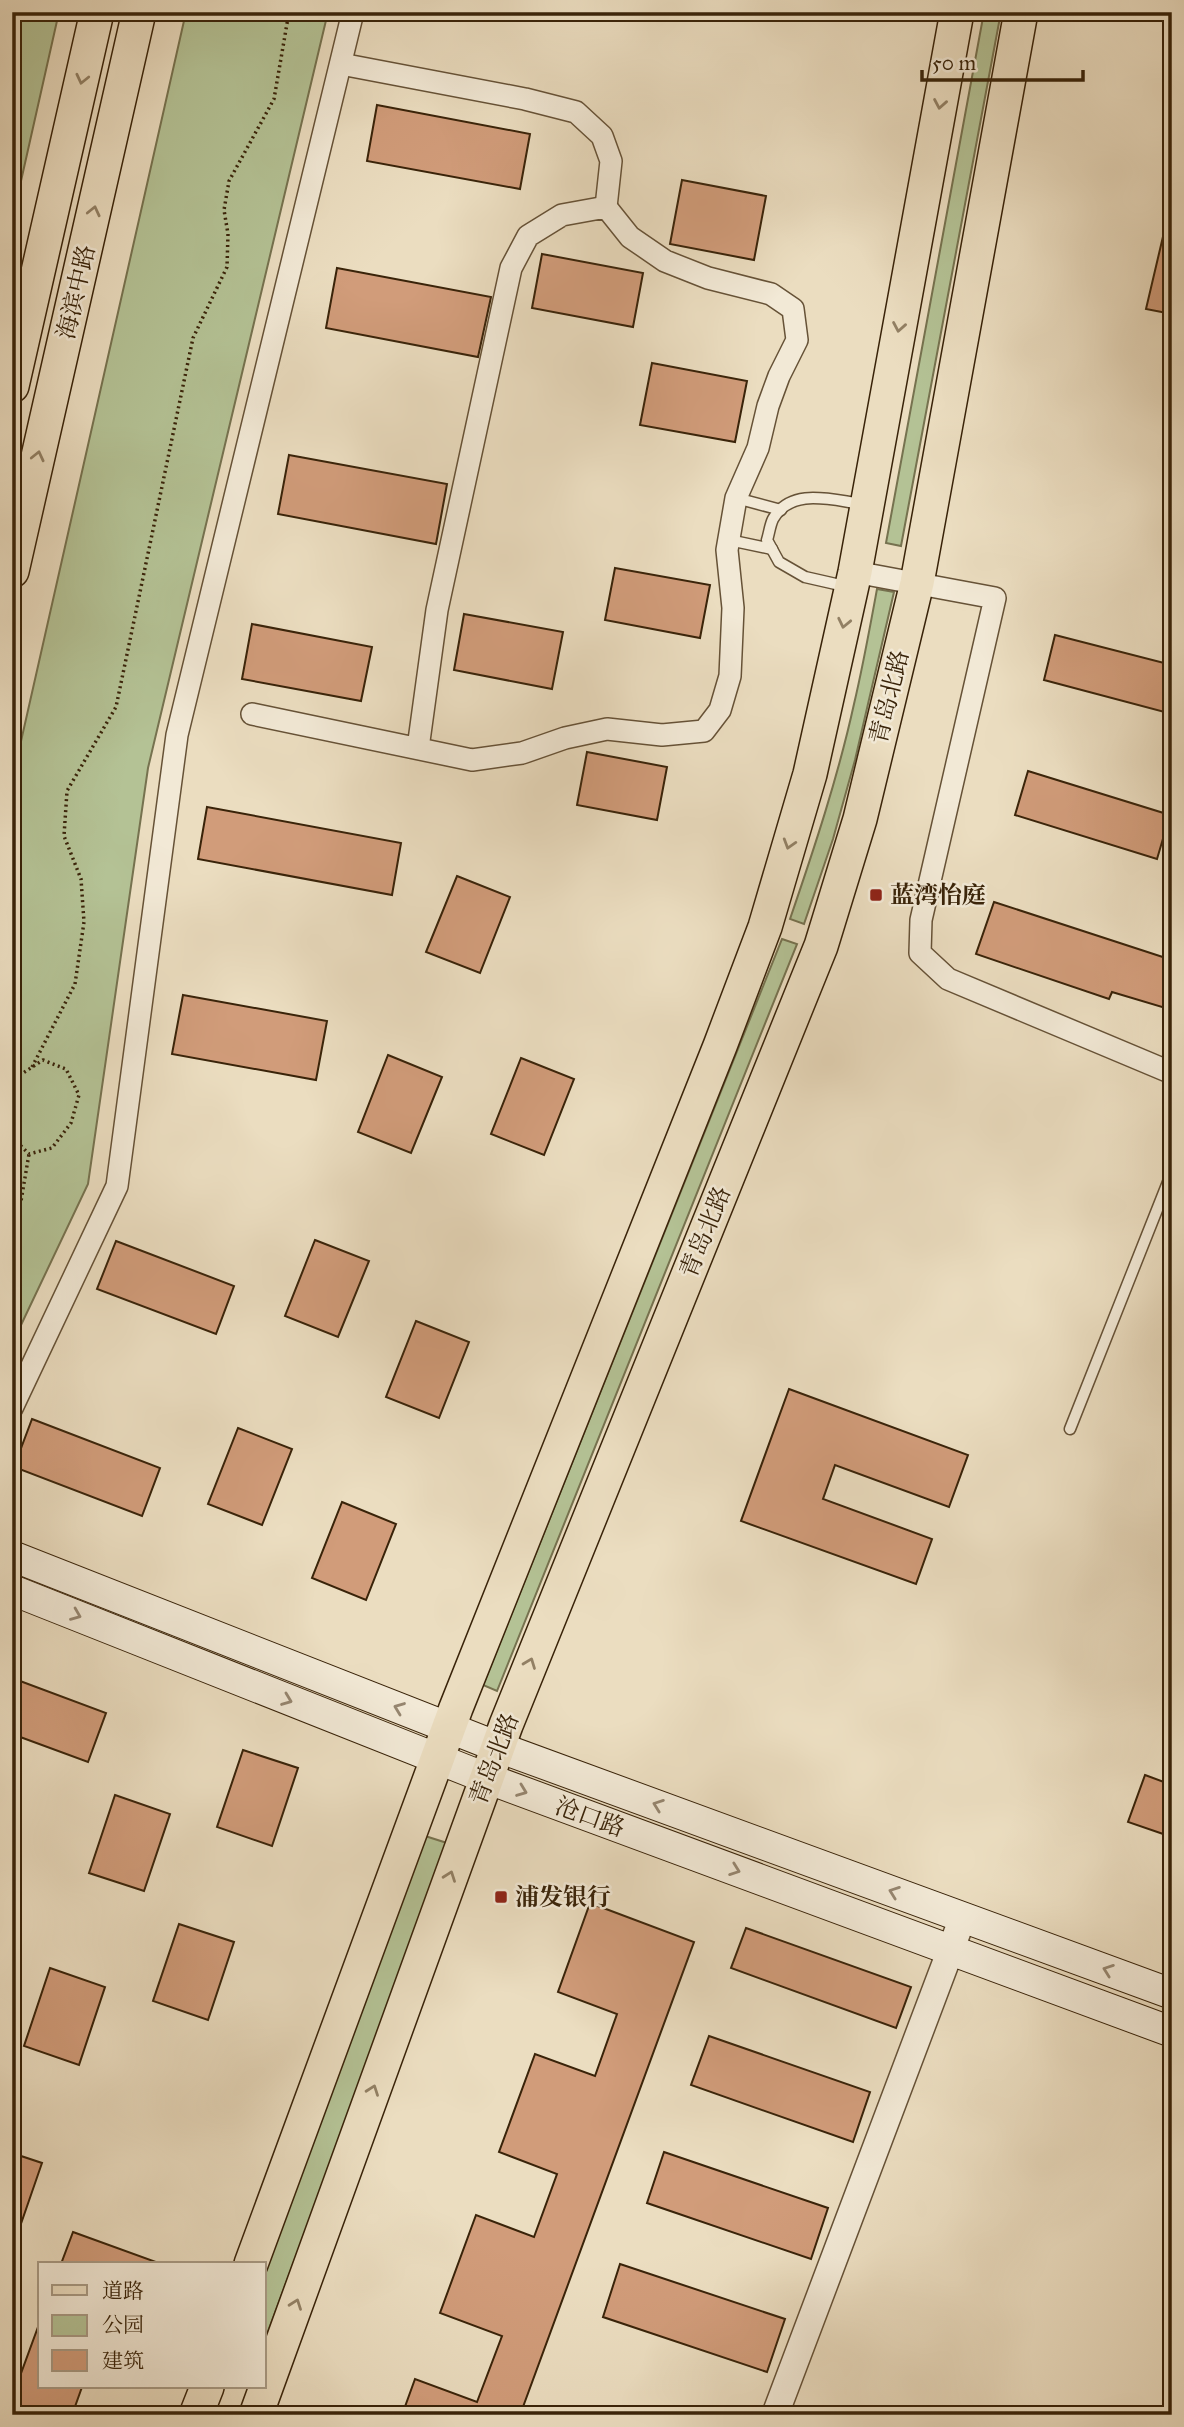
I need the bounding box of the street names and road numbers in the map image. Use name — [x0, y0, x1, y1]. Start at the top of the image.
street label: 海滨中路 — [51, 242, 101, 342]
street label: 青岛北路 — [863, 647, 915, 747]
street label: 青岛北路 — [673, 1182, 737, 1282]
street label: 青岛北路 — [463, 1709, 525, 1809]
street label: 沧口路 — [551, 1791, 629, 1843]

